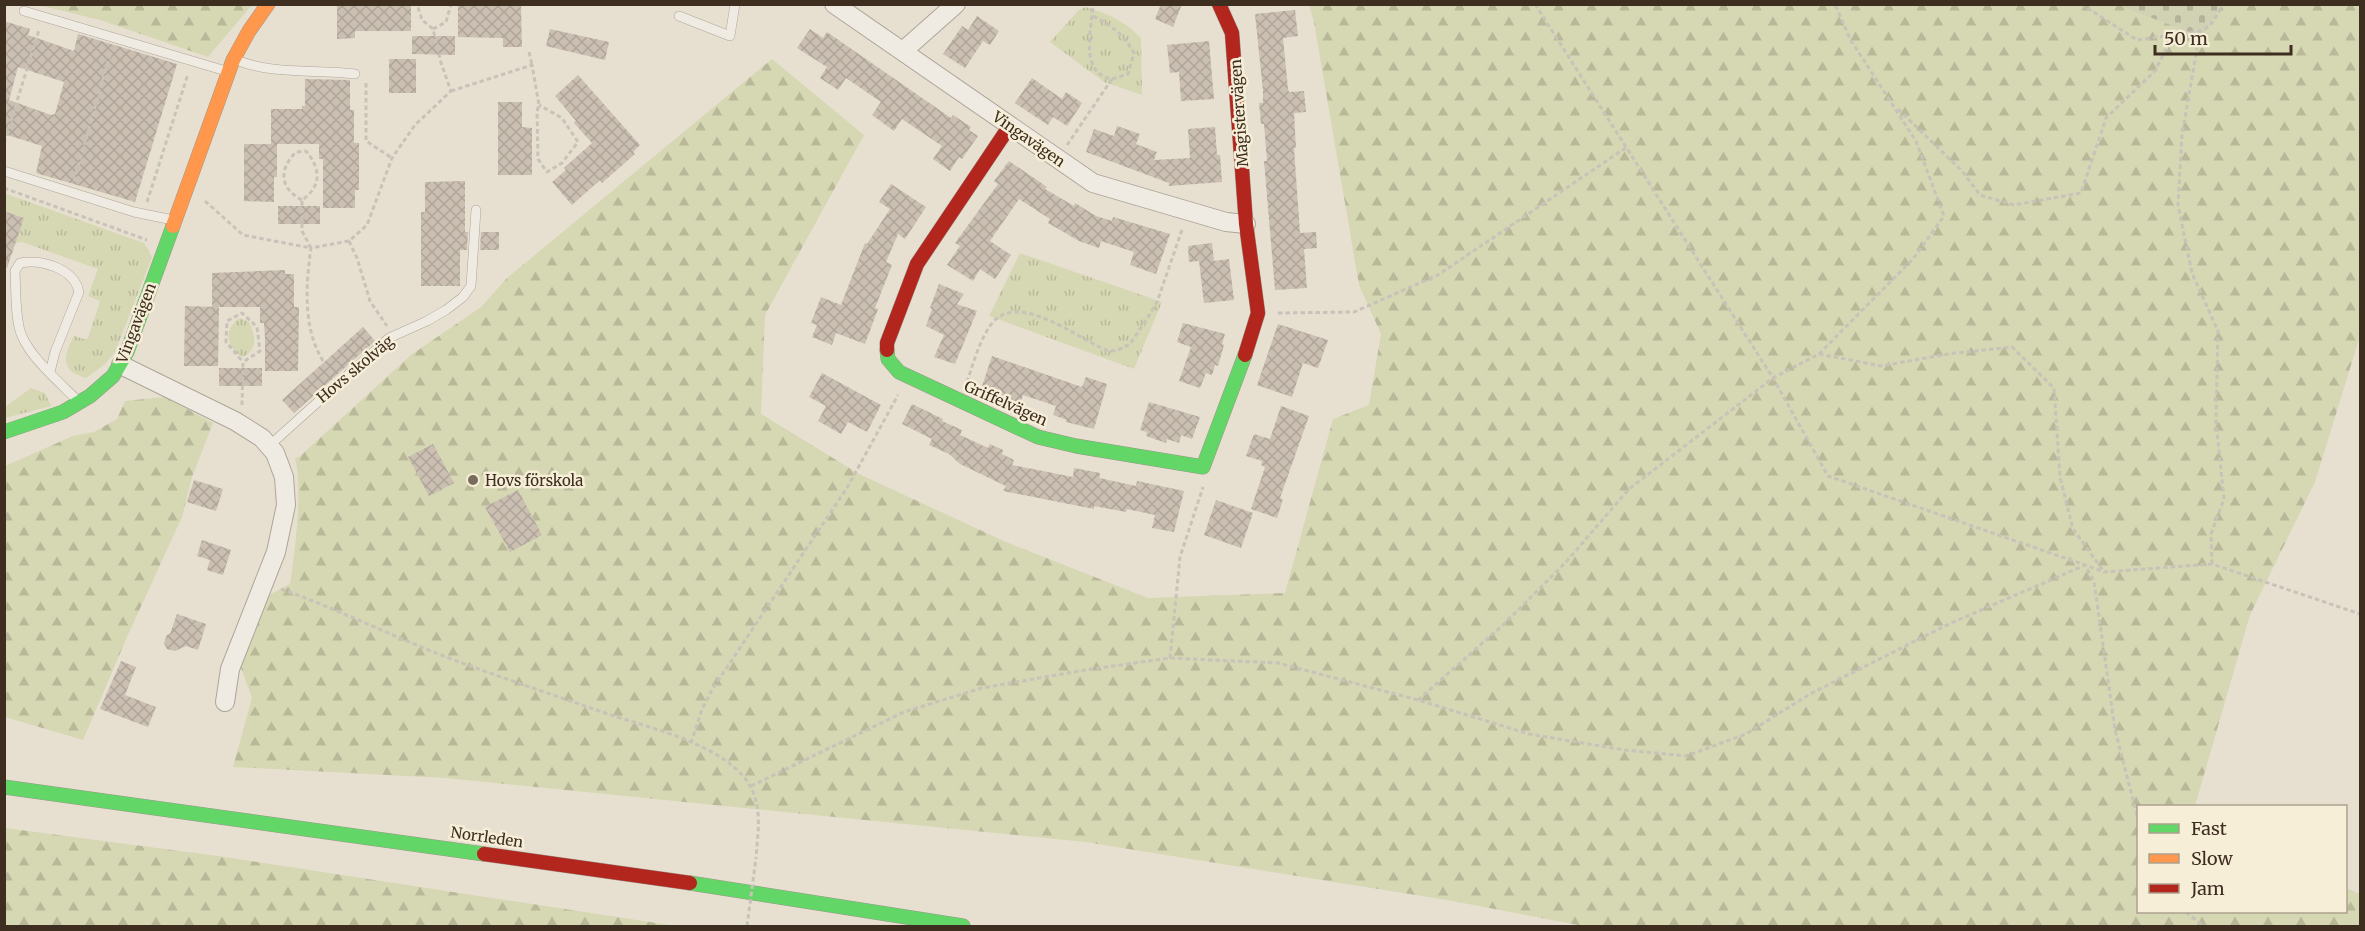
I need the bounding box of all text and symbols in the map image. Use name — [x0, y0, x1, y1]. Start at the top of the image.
scale bar — [2155, 18, 2292, 56]
text: 50 m — [2164, 27, 2208, 50]
street label: Magistervägen — [1226, 58, 1252, 167]
street label: Vingavägen — [988, 106, 1069, 171]
street label: Vingavägen — [112, 280, 160, 367]
street label: Hovs skolväg — [313, 331, 397, 407]
street label: Griffelvägen — [961, 376, 1051, 430]
place label: Hovs förskola — [485, 471, 583, 490]
marker: Hovs förskola — [466, 473, 480, 487]
legend — [2137, 805, 2347, 913]
text: Fast — [2191, 817, 2227, 840]
street label: Norrleden — [450, 823, 524, 851]
text: Slow — [2191, 847, 2234, 870]
text: Jam — [2190, 877, 2225, 900]

